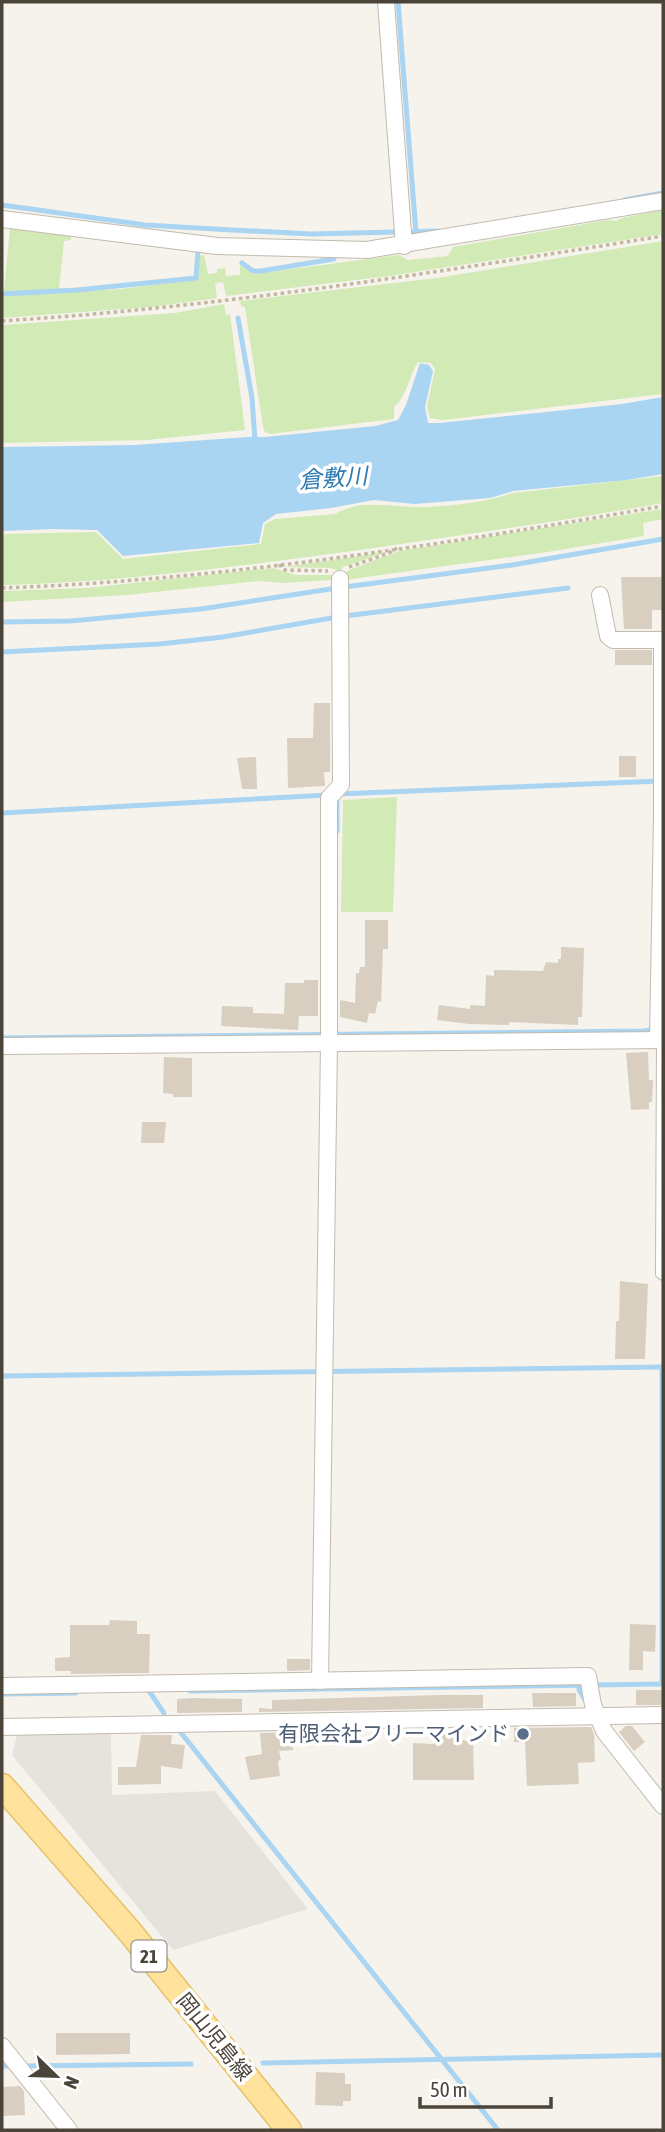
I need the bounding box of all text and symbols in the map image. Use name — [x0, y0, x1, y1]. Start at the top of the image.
water label: 倉敷川 — [298, 462, 371, 493]
place label: 有限会社フリーマインド — [278, 1721, 509, 1745]
marker: 有限会社フリーマインド — [515, 1726, 531, 1742]
road number: 21 — [132, 1940, 166, 1972]
street label: 岡山児島線 — [172, 1988, 257, 2085]
north arrow — [21, 2041, 91, 2111]
scale bar — [420, 2066, 551, 2110]
text: N — [59, 2073, 84, 2092]
text: 50 m — [430, 2077, 468, 2101]

